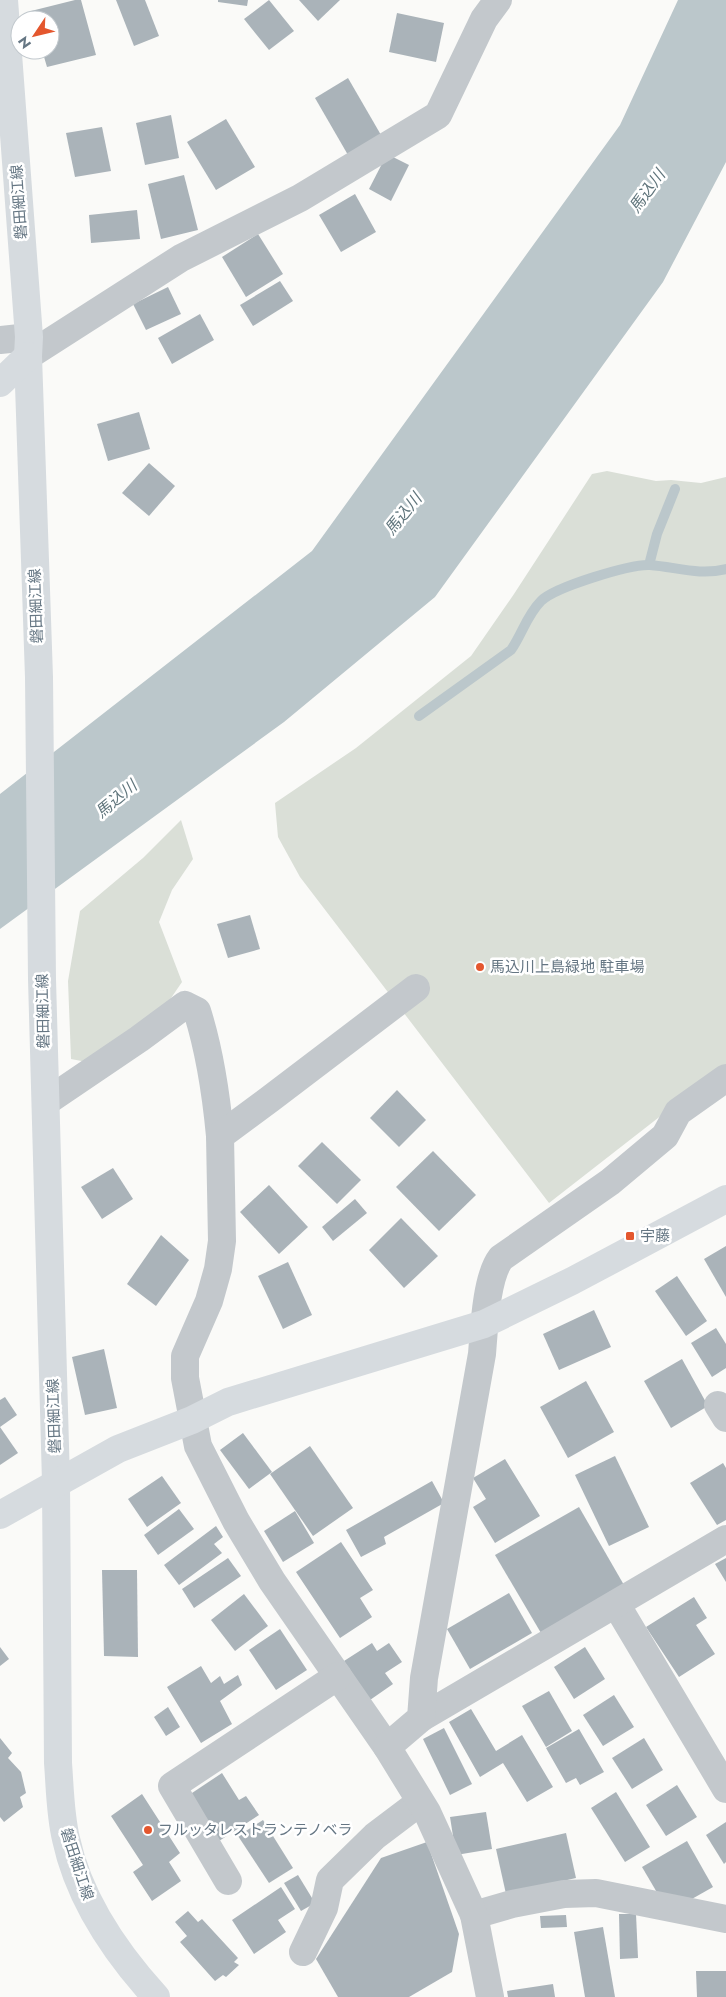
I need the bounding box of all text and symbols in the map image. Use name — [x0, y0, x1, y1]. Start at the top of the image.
north arrow — [10, 10, 60, 60]
text: N — [13, 32, 36, 53]
water label: 馬込川 — [624, 163, 672, 217]
street label: 磐田細江線 — [5, 164, 33, 240]
water label: 馬込川 — [379, 487, 428, 540]
street label: 磐田細江線 — [24, 568, 48, 644]
water label: 馬込川 — [90, 773, 143, 823]
place label: 馬込川上島緑地 駐車場 — [490, 956, 645, 978]
marker: 馬込川上島緑地 駐車場 — [474, 961, 486, 973]
street label: 磐田細江線 — [31, 973, 55, 1049]
place label: 宇藤 — [640, 1225, 670, 1247]
marker: 宇藤 — [624, 1230, 636, 1242]
street label: 磐田細江線 — [42, 1378, 66, 1454]
place label: フルッタレストランテノベラ — [158, 1819, 353, 1841]
marker: フルッタレストランテノベラ — [142, 1824, 154, 1836]
street label: 磐田細江線 — [55, 1825, 99, 1903]

